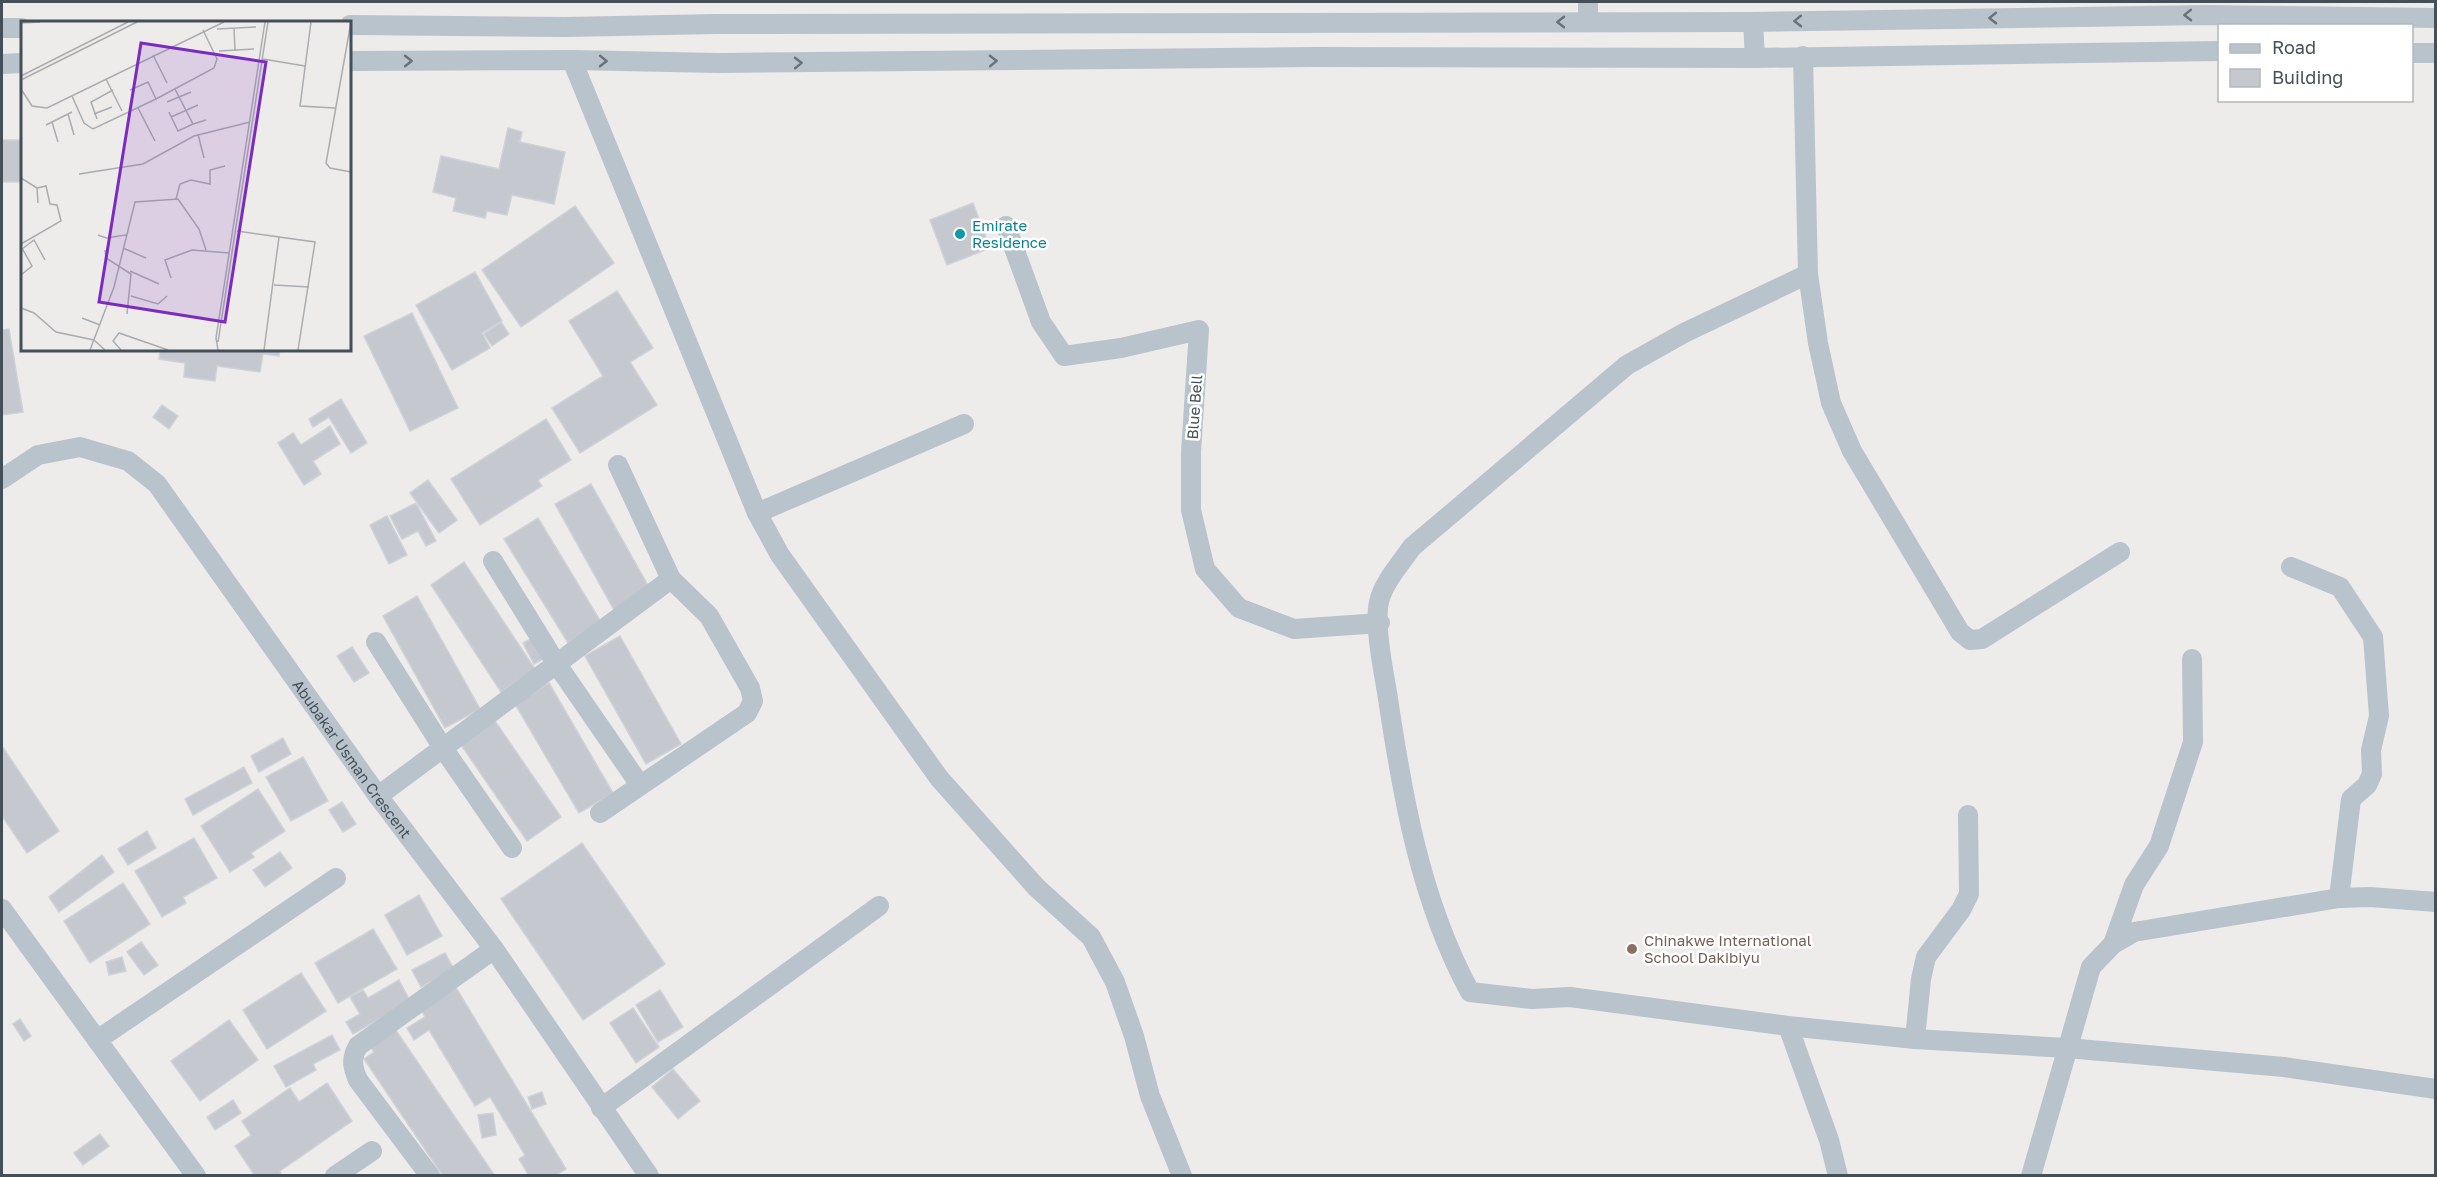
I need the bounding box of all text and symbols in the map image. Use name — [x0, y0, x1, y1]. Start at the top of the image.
one-way arrow — [2184, 9, 2193, 22]
one-way arrow — [1989, 12, 1998, 24]
one-way arrow — [1794, 15, 1803, 27]
one-way arrow — [1557, 16, 1566, 28]
inset map — [21, 21, 351, 351]
legend — [2218, 24, 2413, 102]
text: Road — [2272, 36, 2316, 58]
one-way arrow — [598, 54, 607, 67]
one-way arrow — [403, 55, 412, 67]
one-way arrow — [988, 55, 997, 67]
one-way arrow — [793, 57, 802, 69]
text: Building — [2272, 66, 2343, 88]
place label: Emirate Residence — [972, 216, 1047, 251]
marker: Emirate Residence — [953, 227, 967, 241]
street label: Blue Bell — [1183, 374, 1205, 440]
street label: Abubakar Usman Crescent — [289, 676, 415, 841]
place label: Chinakwe International School Dakibiyu — [1644, 931, 1812, 966]
marker: Chinakwe International School Dakibiyu — [1625, 942, 1639, 956]

